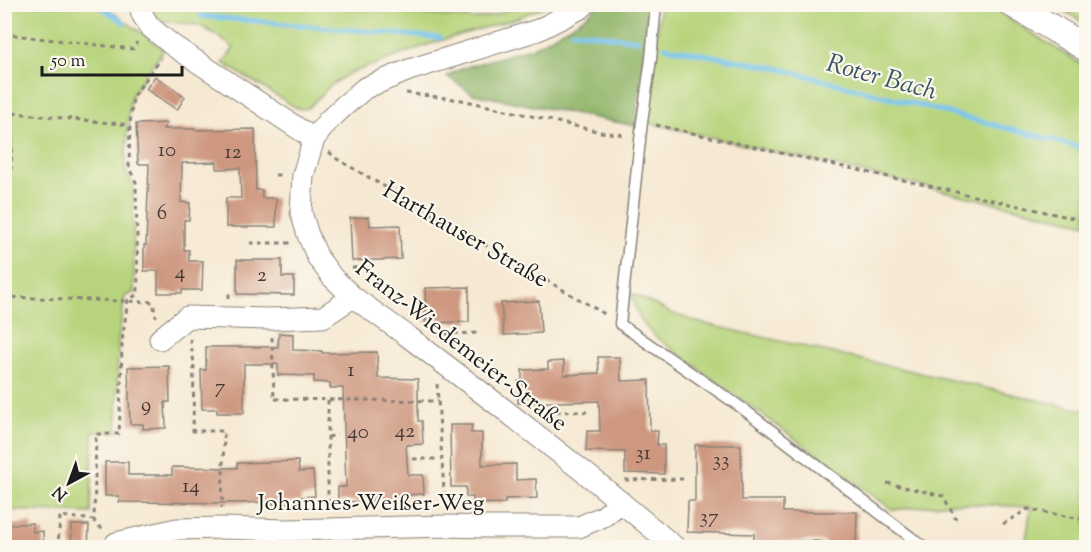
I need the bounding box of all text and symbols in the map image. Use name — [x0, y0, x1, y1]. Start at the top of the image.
scale bar — [42, 39, 182, 77]
water label: Roter Bach — [822, 46, 941, 111]
text: 50 m — [50, 49, 86, 75]
house number: 10 — [158, 136, 176, 166]
house number: 12 — [225, 138, 242, 168]
street label: Harthauser Straße — [376, 174, 554, 297]
house number: 6 — [157, 199, 167, 229]
street label: Franz-Wiedemeier-Straße — [347, 253, 574, 440]
house number: 4 — [175, 258, 185, 288]
house number: 2 — [257, 261, 267, 291]
house number: 1 — [347, 356, 355, 386]
house number: 7 — [215, 373, 226, 403]
house number: 9 — [141, 391, 151, 421]
house number: 42 — [395, 417, 415, 447]
house number: 40 — [347, 418, 369, 448]
house number: 31 — [635, 439, 651, 469]
house number: 33 — [713, 446, 729, 476]
north arrow — [39, 453, 99, 513]
house number: 14 — [182, 472, 200, 502]
text: N — [48, 479, 73, 505]
street label: Johannes-Weißer-Weg — [256, 487, 485, 521]
house number: 37 — [699, 503, 719, 533]

